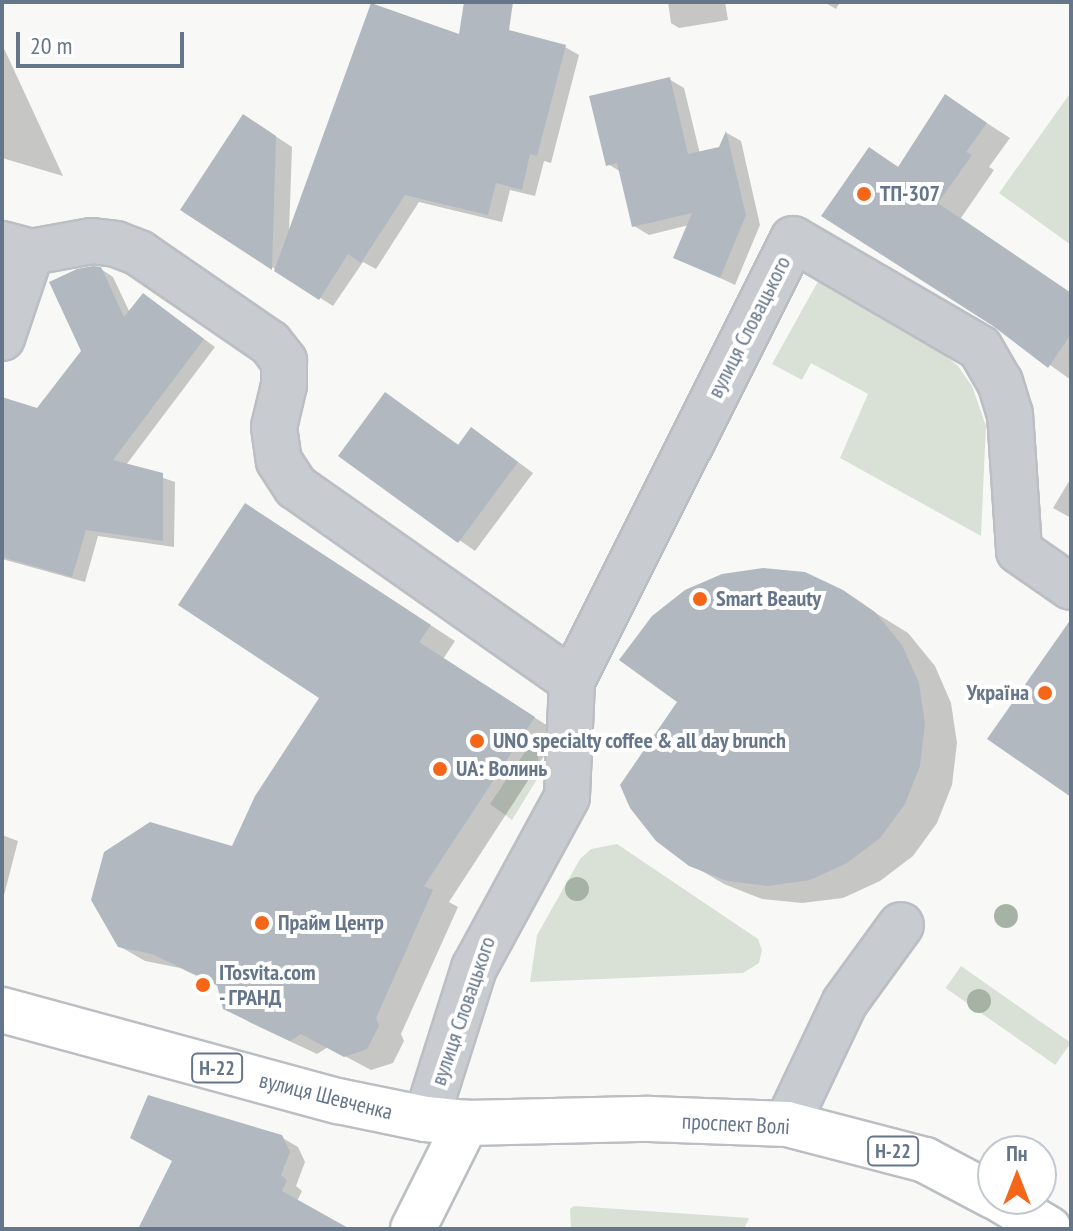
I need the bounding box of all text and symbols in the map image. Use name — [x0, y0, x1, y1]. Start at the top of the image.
scale bar — [20, 16, 188, 66]
text: 20 m — [30, 30, 72, 61]
place label: ТП-307 — [880, 181, 940, 207]
marker: ТП-307 — [855, 185, 873, 203]
street label: вулиця Словацького — [702, 252, 796, 402]
place label: Smart Beauty — [716, 586, 821, 612]
marker: Smart Beauty — [691, 590, 709, 608]
place label: Україна — [966, 680, 1029, 706]
marker: Україна — [1036, 684, 1054, 702]
place label: UNO specialty coffee & all day brunch — [493, 728, 787, 754]
marker: UNO specialty coffee & all day brunch — [468, 732, 486, 750]
place label: UA: Волинь — [456, 756, 547, 782]
marker: UA: Волинь — [431, 760, 449, 778]
place label: Прайм Центр — [278, 910, 384, 936]
marker: Прайм Центр — [253, 914, 271, 932]
street label: вулиця Словацького — [425, 933, 501, 1089]
place label: ITosvita.com - ГРАНД — [219, 959, 316, 1010]
marker: ITosvita.com - ГРАНД — [194, 976, 212, 994]
road number: Н-22 — [191, 1052, 243, 1084]
street label: вулиця Шевченка — [257, 1067, 395, 1125]
street label: проспект Волі — [681, 1108, 791, 1140]
road number: Н-22 — [867, 1135, 919, 1167]
north arrow — [977, 1135, 1057, 1215]
text: Пн — [1006, 1139, 1028, 1167]

